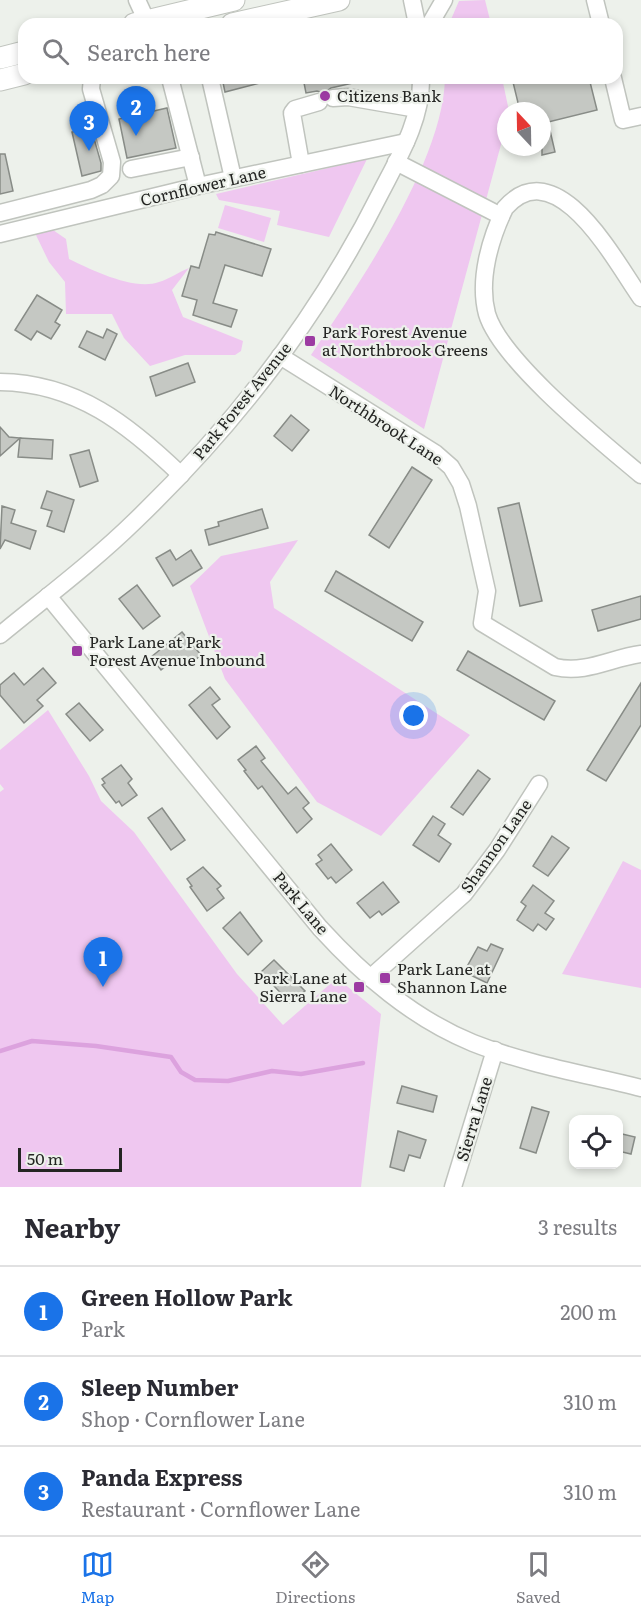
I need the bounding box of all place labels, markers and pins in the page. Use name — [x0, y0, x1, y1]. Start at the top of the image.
place label: Citizens Bank — [337, 83, 441, 107]
pin: 2 — [116, 86, 156, 136]
marker: Citizens Bank — [318, 89, 332, 103]
pin: 3 — [70, 102, 109, 151]
place label: Park Forest Avenue at Northbrook Greens — [322, 319, 488, 361]
marker: Park Forest Avenue at Northbrook Greens — [303, 334, 317, 348]
place label: Park Lane at Park Forest Avenue Inbound — [89, 629, 265, 671]
marker: Park Lane at Park Forest Avenue Inbound — [70, 644, 84, 658]
pin: 1 — [84, 938, 122, 987]
place label: Park Lane at Shannon Lane — [397, 956, 507, 998]
place label: Park Lane at Sierra Lane — [253, 965, 348, 1007]
marker: Park Lane at Shannon Lane — [378, 971, 392, 985]
marker: Park Lane at Sierra Lane — [352, 980, 366, 994]

